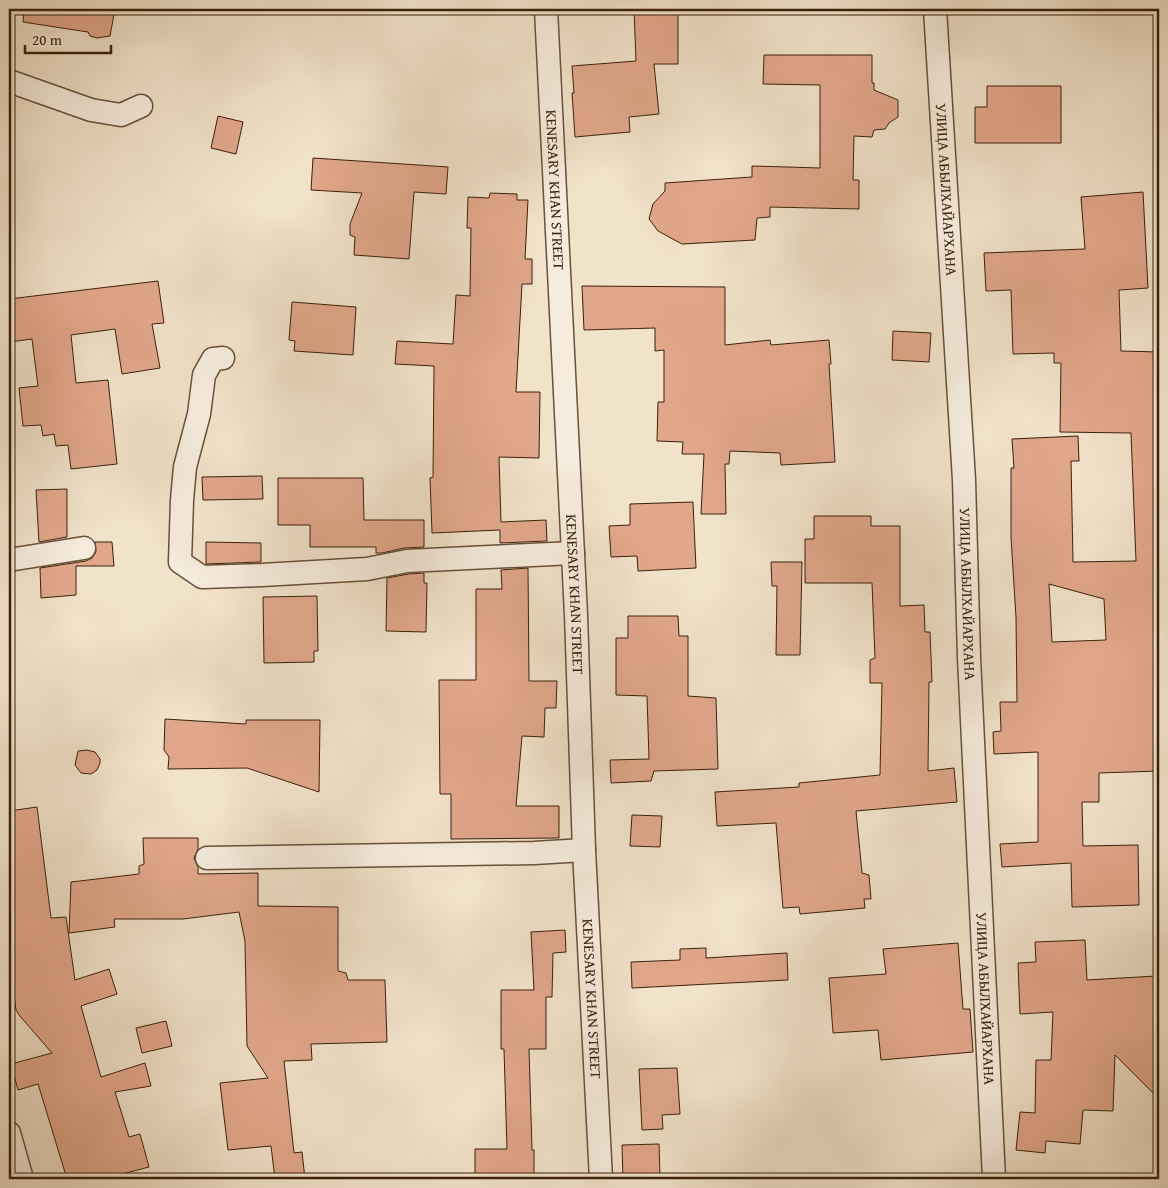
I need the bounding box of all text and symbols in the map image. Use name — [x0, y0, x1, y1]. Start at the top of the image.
scale bar — [25, 22, 111, 54]
text: 20 m — [32, 29, 63, 50]
street label: УЛИЦА АБЫЛХАЙАРХАНА — [931, 103, 962, 277]
street label: KENESARY KHAN STREET — [541, 109, 570, 271]
street label: УЛИЦА АБЫЛХАЙАРХАНА — [955, 507, 981, 681]
street label: KENESARY KHAN STREET — [561, 514, 589, 675]
street label: УЛИЦА АБЫЛХАЙАРХАНА — [971, 912, 1000, 1085]
street label: KENESARY KHAN STREET — [578, 918, 607, 1080]

